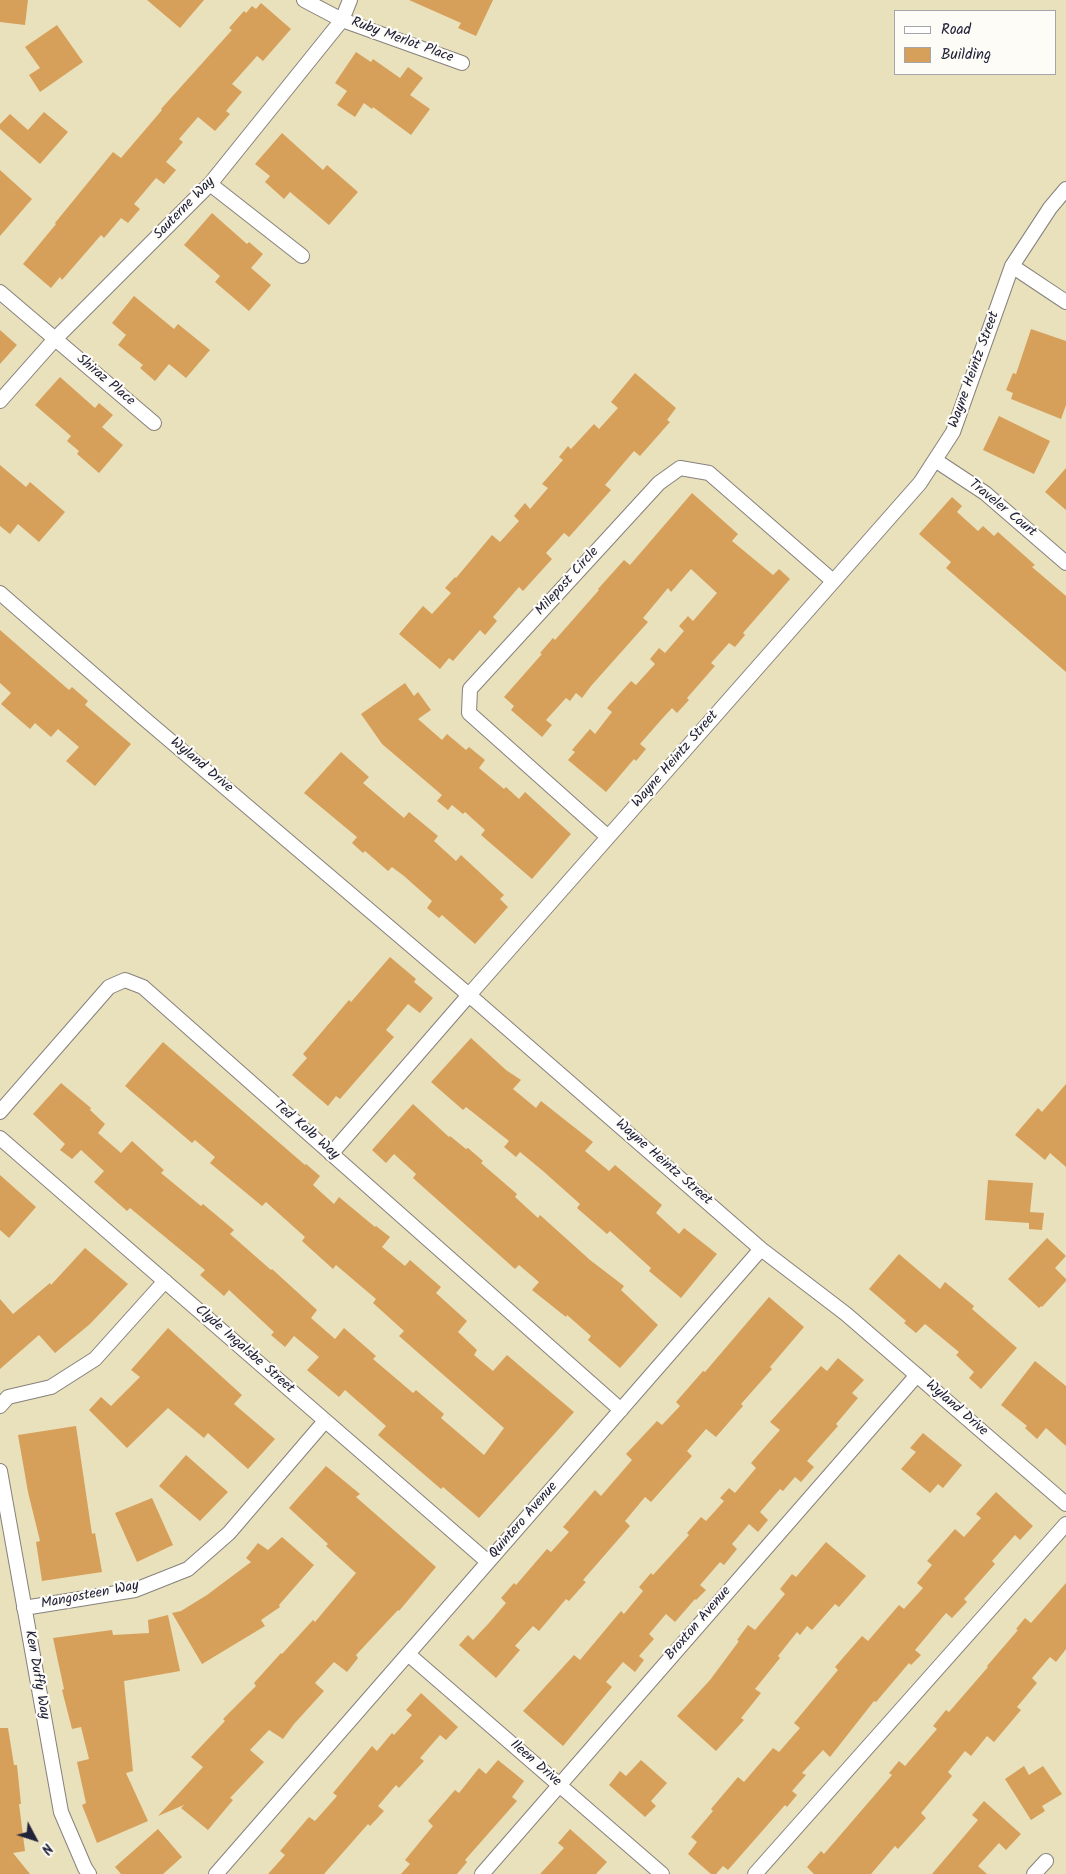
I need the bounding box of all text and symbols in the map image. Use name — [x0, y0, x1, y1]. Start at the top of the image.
legend — [894, 10, 1056, 75]
street label: Ruby Merlot Place — [349, 15, 455, 67]
text: Road — [941, 18, 971, 42]
text: Building — [941, 43, 991, 67]
street label: Sauterne Way — [151, 174, 219, 244]
street label: Wayne Heintz Street — [946, 310, 1004, 430]
street label: Shiraz Place — [72, 352, 138, 410]
street label: Traveler Court — [965, 477, 1039, 541]
street label: Milepost Circle — [533, 544, 603, 620]
street label: Wayne Heintz Street — [629, 708, 723, 812]
street label: Wyland Drive — [166, 735, 236, 797]
street label: Ted Kolb Way — [270, 1098, 342, 1164]
street label: Wayne Heintz Street — [611, 1116, 715, 1210]
street label: Clyde Ingalsbe Street — [191, 1302, 297, 1398]
street label: Wyland Drive — [922, 1377, 990, 1441]
street label: Quintero Avenue — [486, 1479, 562, 1563]
street label: Mangosteen Way — [40, 1578, 140, 1614]
street label: Broxton Avenue — [663, 1584, 735, 1664]
street label: Ken Duffy Way — [20, 1629, 52, 1721]
street label: Ileen Drive — [506, 1737, 564, 1791]
north arrow — [10, 1814, 60, 1864]
text: N — [35, 1838, 58, 1859]

